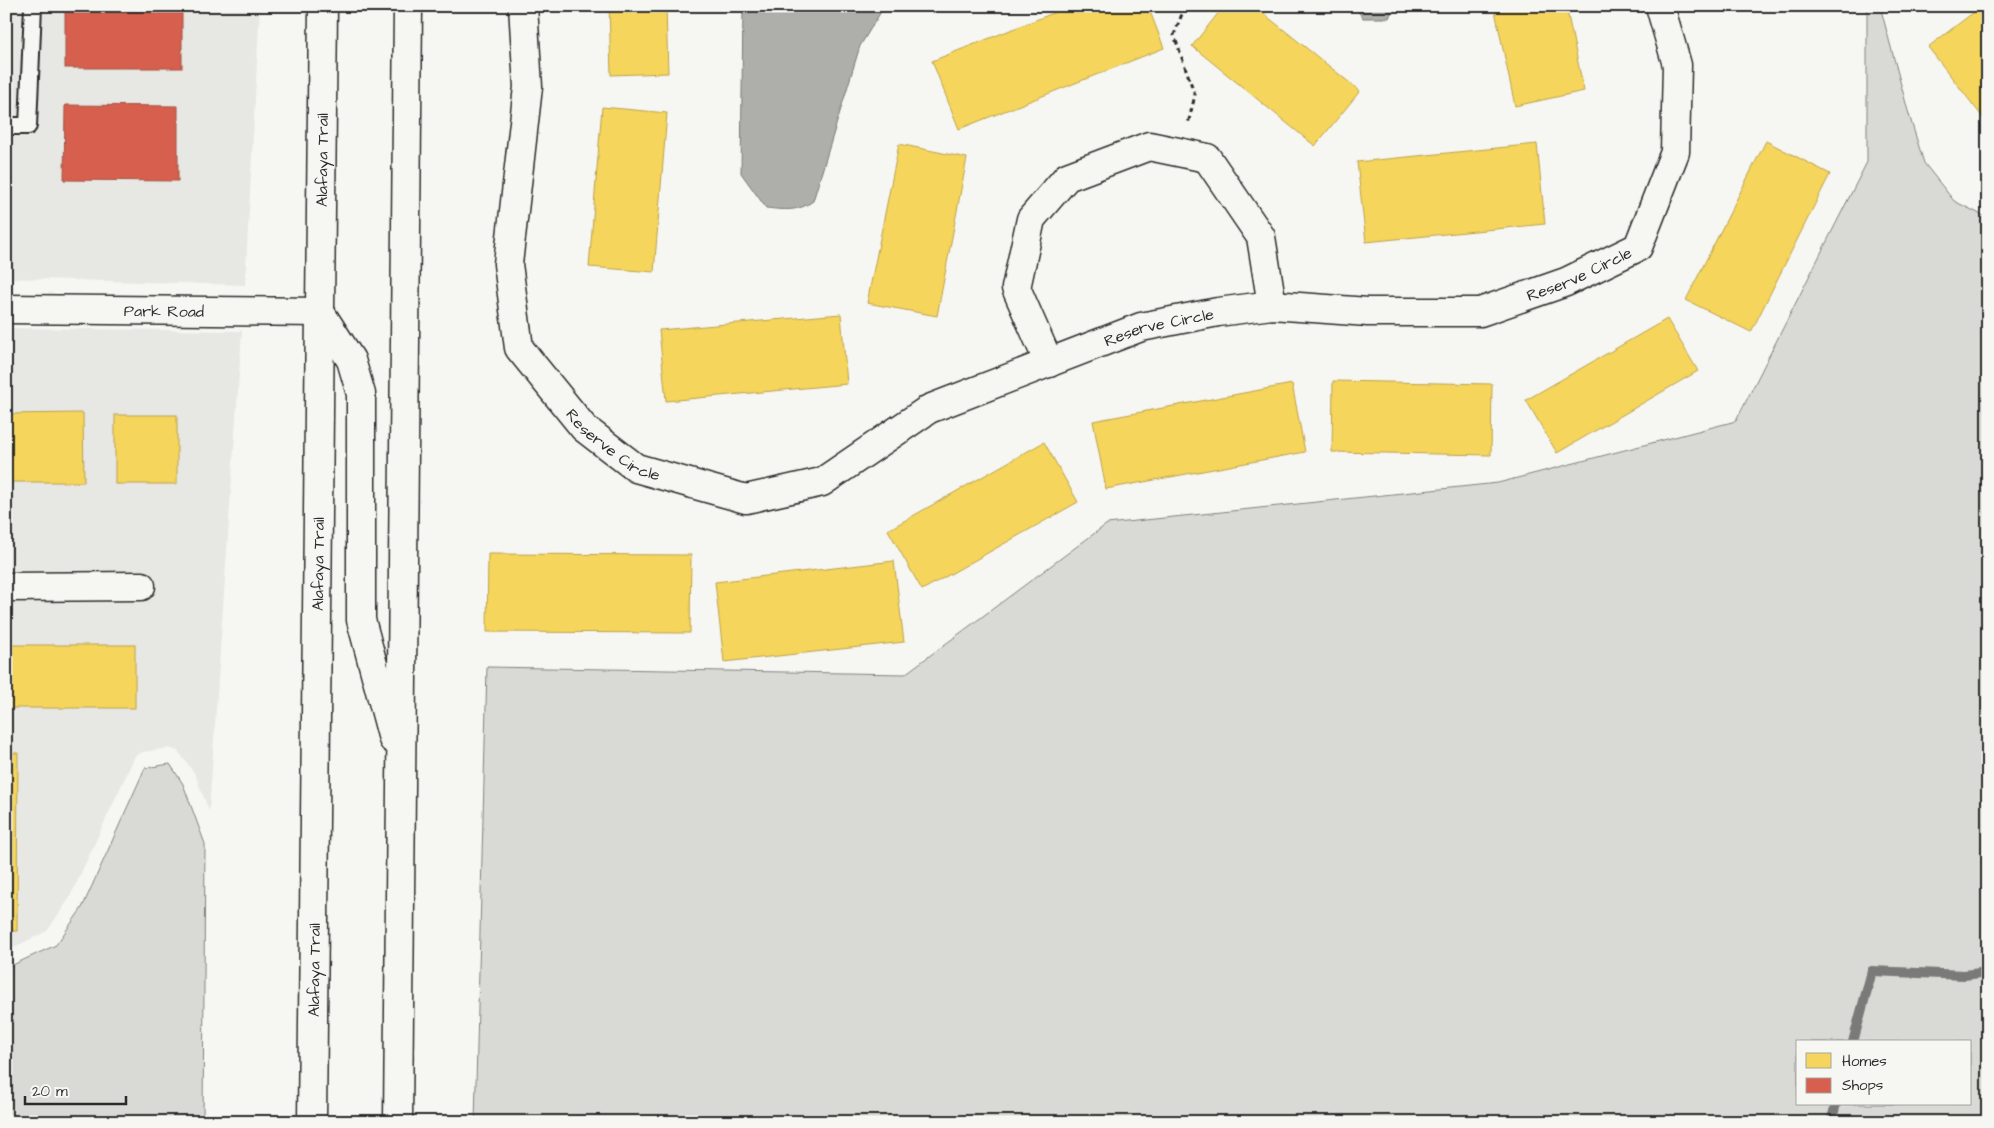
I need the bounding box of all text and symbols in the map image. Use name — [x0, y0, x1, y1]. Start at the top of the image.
street label: Alafaya Trail — [311, 113, 334, 207]
street label: Reserve Circle — [1524, 242, 1636, 307]
street label: Park Road — [124, 300, 204, 323]
street label: Reserve Circle — [1101, 303, 1216, 352]
street label: Reserve Circle — [561, 404, 663, 486]
street label: Alafaya Trail — [307, 517, 331, 611]
street label: Alafaya Trail — [303, 923, 327, 1017]
legend — [1796, 1040, 1972, 1106]
text: Homes — [1842, 1051, 1887, 1072]
scale bar — [25, 1073, 126, 1105]
text: Shops — [1842, 1075, 1884, 1096]
text: 20 m — [32, 1081, 68, 1102]

